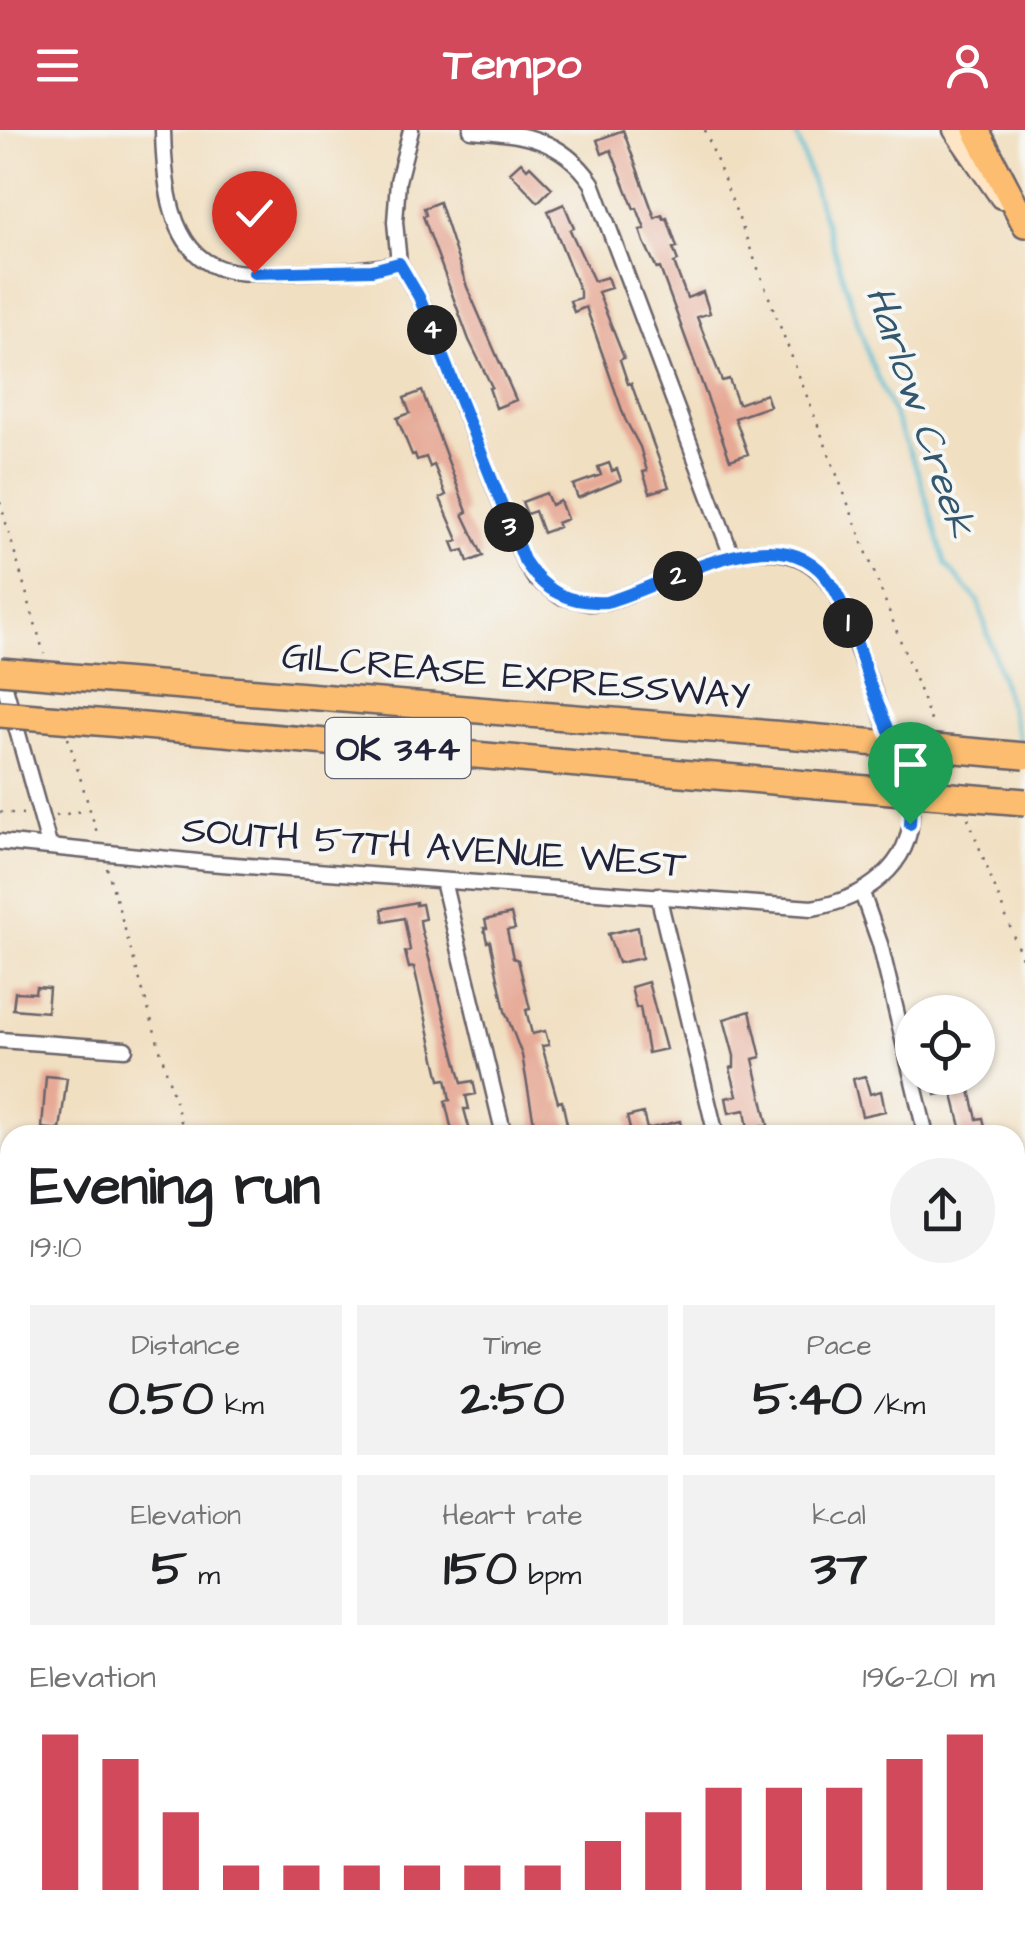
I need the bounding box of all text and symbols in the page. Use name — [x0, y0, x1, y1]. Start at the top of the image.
text: Tempo — [444, 34, 581, 96]
icon: menu — [30, 38, 85, 93]
icon: person — [940, 38, 995, 93]
pin — [212, 171, 297, 274]
icon: check — [227, 186, 282, 241]
water label: Harlow Creek — [851, 279, 989, 546]
pin: 4 — [407, 305, 457, 355]
text: 4 — [422, 310, 442, 349]
pin: 3 — [484, 502, 534, 552]
text: 3 — [502, 507, 516, 546]
pin: 2 — [653, 551, 703, 601]
text: 2 — [670, 556, 686, 595]
pin: 1 — [823, 598, 873, 648]
text: 1 — [846, 603, 850, 642]
street label: GILCREASE EXPRESSWAY — [280, 631, 752, 723]
road number: OK 344 — [326, 718, 470, 778]
pin — [868, 722, 953, 825]
icon: arrive — [883, 737, 938, 792]
street label: SOUTH 57TH AVENUE WEST — [180, 804, 688, 892]
map controls — [895, 995, 995, 1095]
button: locate — [895, 995, 995, 1095]
text: Evening run — [30, 1149, 320, 1225]
button: share — [890, 1158, 995, 1263]
text: 19:10 — [30, 1225, 82, 1270]
text: Distance — [131, 1326, 240, 1365]
text: Time — [483, 1326, 542, 1365]
text: Pace — [807, 1326, 872, 1365]
text: 0.50 — [108, 1365, 213, 1434]
text: 2:50 — [461, 1365, 564, 1434]
text: 5:40 — [753, 1365, 862, 1434]
text: km — [213, 1386, 264, 1425]
text: /km — [862, 1386, 925, 1425]
text: Elevation — [131, 1496, 241, 1535]
text: Heart rate — [442, 1496, 583, 1535]
text: kcal — [812, 1496, 866, 1535]
text: 5 — [152, 1535, 187, 1604]
text: 150 — [444, 1535, 517, 1604]
text: 37 — [811, 1535, 867, 1604]
text: m — [187, 1556, 220, 1595]
text: bpm — [517, 1556, 581, 1595]
text: Elevation — [30, 1655, 156, 1700]
text: 196–201 m — [862, 1655, 995, 1700]

